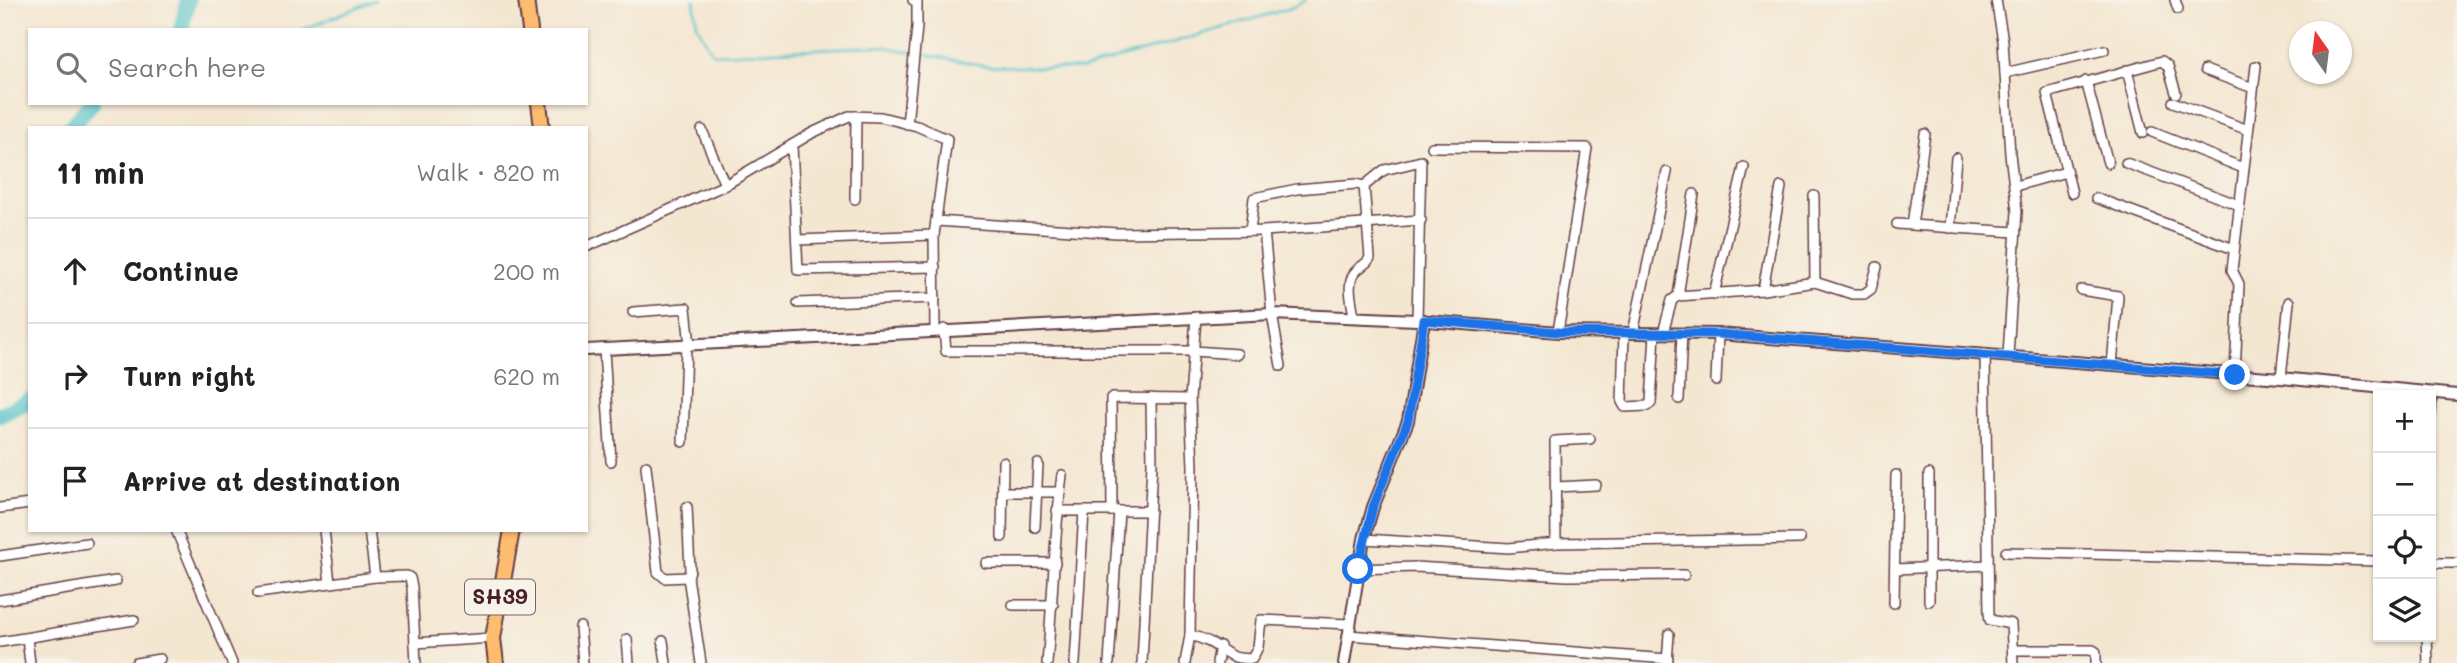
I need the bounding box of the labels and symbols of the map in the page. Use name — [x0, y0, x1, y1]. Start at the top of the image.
north arrow — [2289, 21, 2352, 84]
route end — [2219, 359, 2250, 390]
route start — [1342, 553, 1373, 584]
road number: SH39 — [465, 580, 535, 614]

